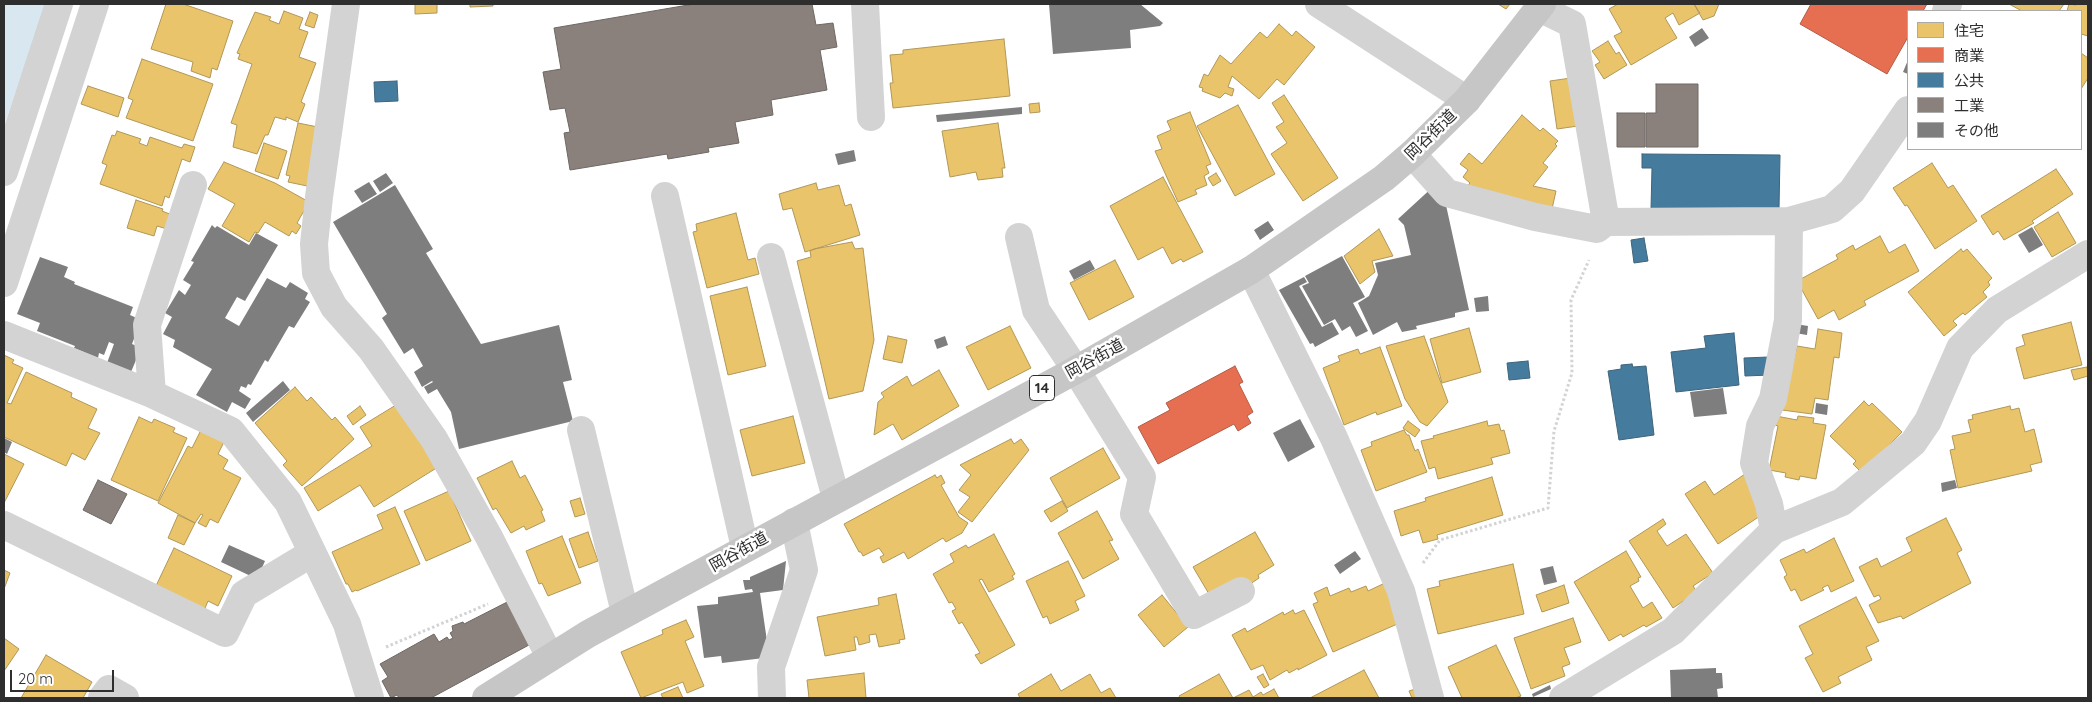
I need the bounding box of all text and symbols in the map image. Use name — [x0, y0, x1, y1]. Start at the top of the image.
legend — [1907, 10, 2082, 150]
text: 住宅 — [1954, 21, 1984, 40]
text: 商業 — [1954, 46, 1984, 65]
text: 公共 — [1954, 71, 1984, 90]
text: 工業 — [1954, 96, 1984, 115]
street label: 岡谷街道 — [1401, 106, 1461, 164]
text: その他 — [1954, 121, 1999, 140]
street label: 岡谷街道 — [1062, 335, 1128, 383]
road number: 14 — [1030, 376, 1054, 400]
street label: 岡谷街道 — [706, 528, 772, 576]
scale bar — [12, 660, 116, 692]
text: 20 m — [18, 669, 53, 688]

